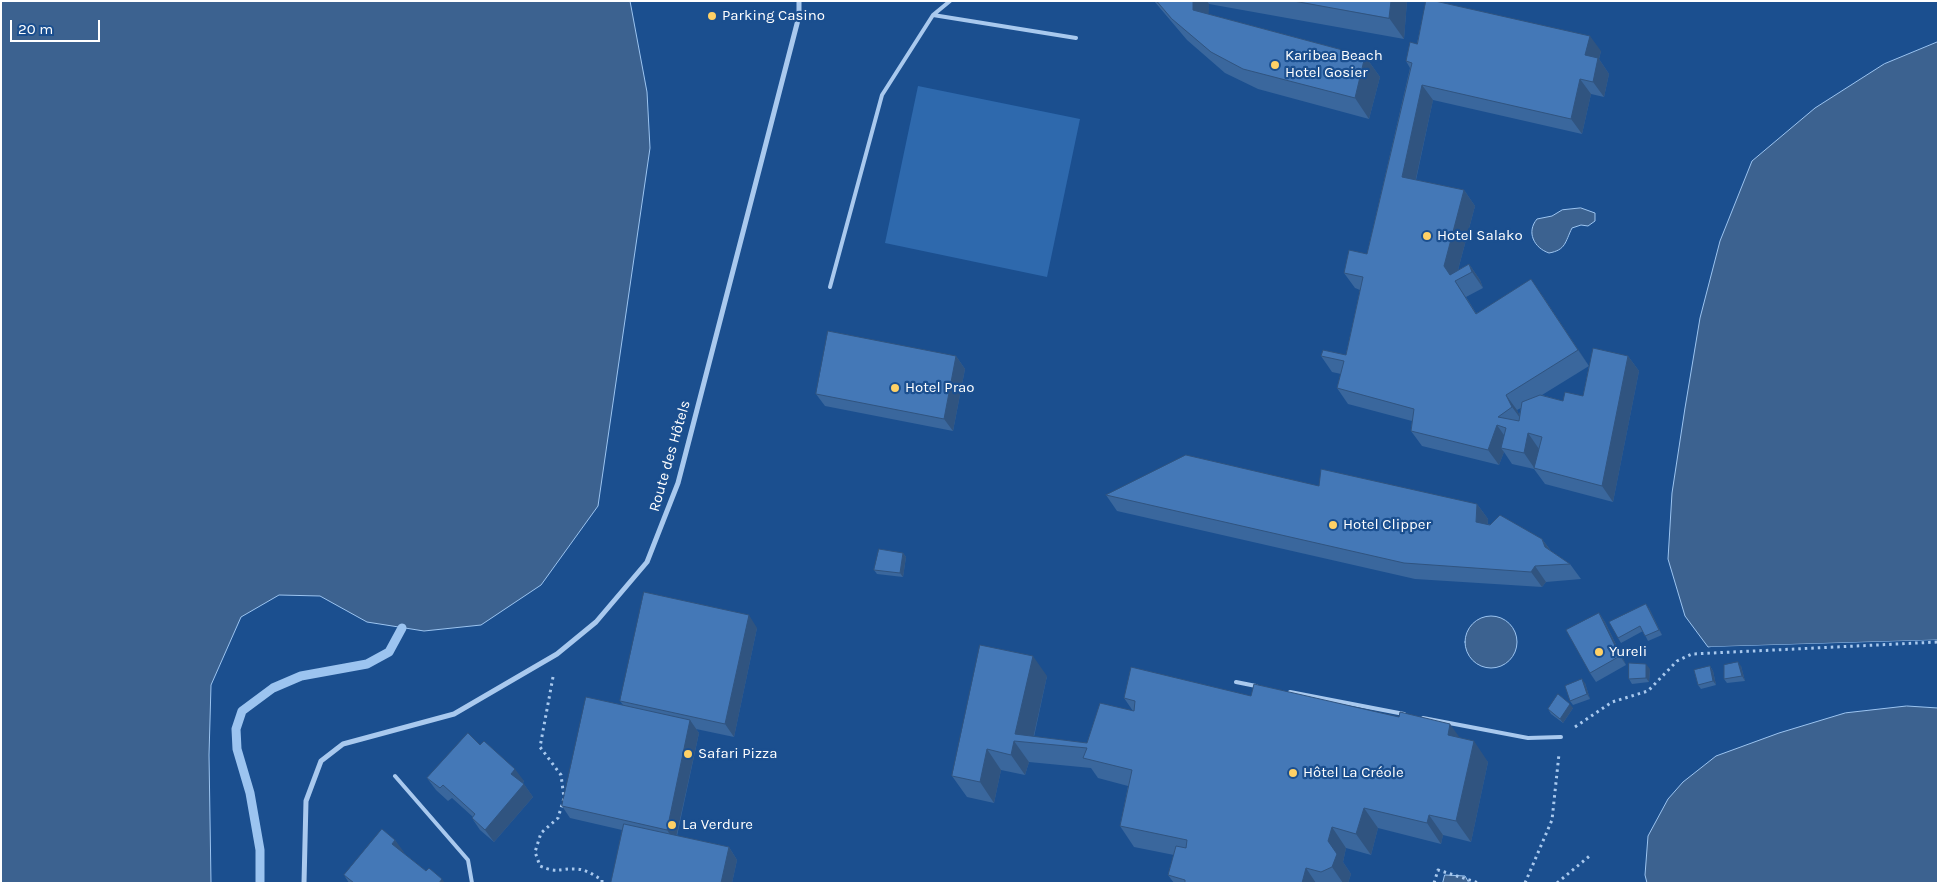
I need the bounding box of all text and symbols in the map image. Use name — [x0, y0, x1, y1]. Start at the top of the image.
place label: Parking Casino — [722, 7, 825, 25]
scale bar — [12, 10, 102, 42]
marker: Parking Casino — [706, 10, 718, 22]
text: 20 m — [18, 20, 53, 38]
place label: Karibea Beach Hotel Gosier — [1285, 47, 1383, 82]
marker: Karibea Beach Hotel Gosier — [1269, 59, 1281, 71]
place label: Hotel Salako — [1437, 227, 1523, 245]
marker: Hotel Salako — [1421, 230, 1433, 242]
place label: Hotel Prao — [905, 379, 975, 397]
marker: Hotel Prao — [889, 382, 901, 394]
street label: Route des Hôtels — [645, 398, 695, 514]
place label: Hotel Clipper — [1343, 516, 1431, 534]
marker: Hotel Clipper — [1327, 519, 1339, 531]
place label: Yureli — [1609, 643, 1647, 661]
marker: Yureli — [1593, 646, 1605, 658]
place label: Safari Pizza — [698, 745, 777, 763]
marker: Safari Pizza — [682, 748, 694, 760]
place label: Hôtel La Créole — [1303, 764, 1404, 782]
marker: Hôtel La Créole — [1287, 767, 1299, 779]
place label: La Verdure — [682, 816, 753, 834]
marker: La Verdure — [666, 819, 678, 831]

